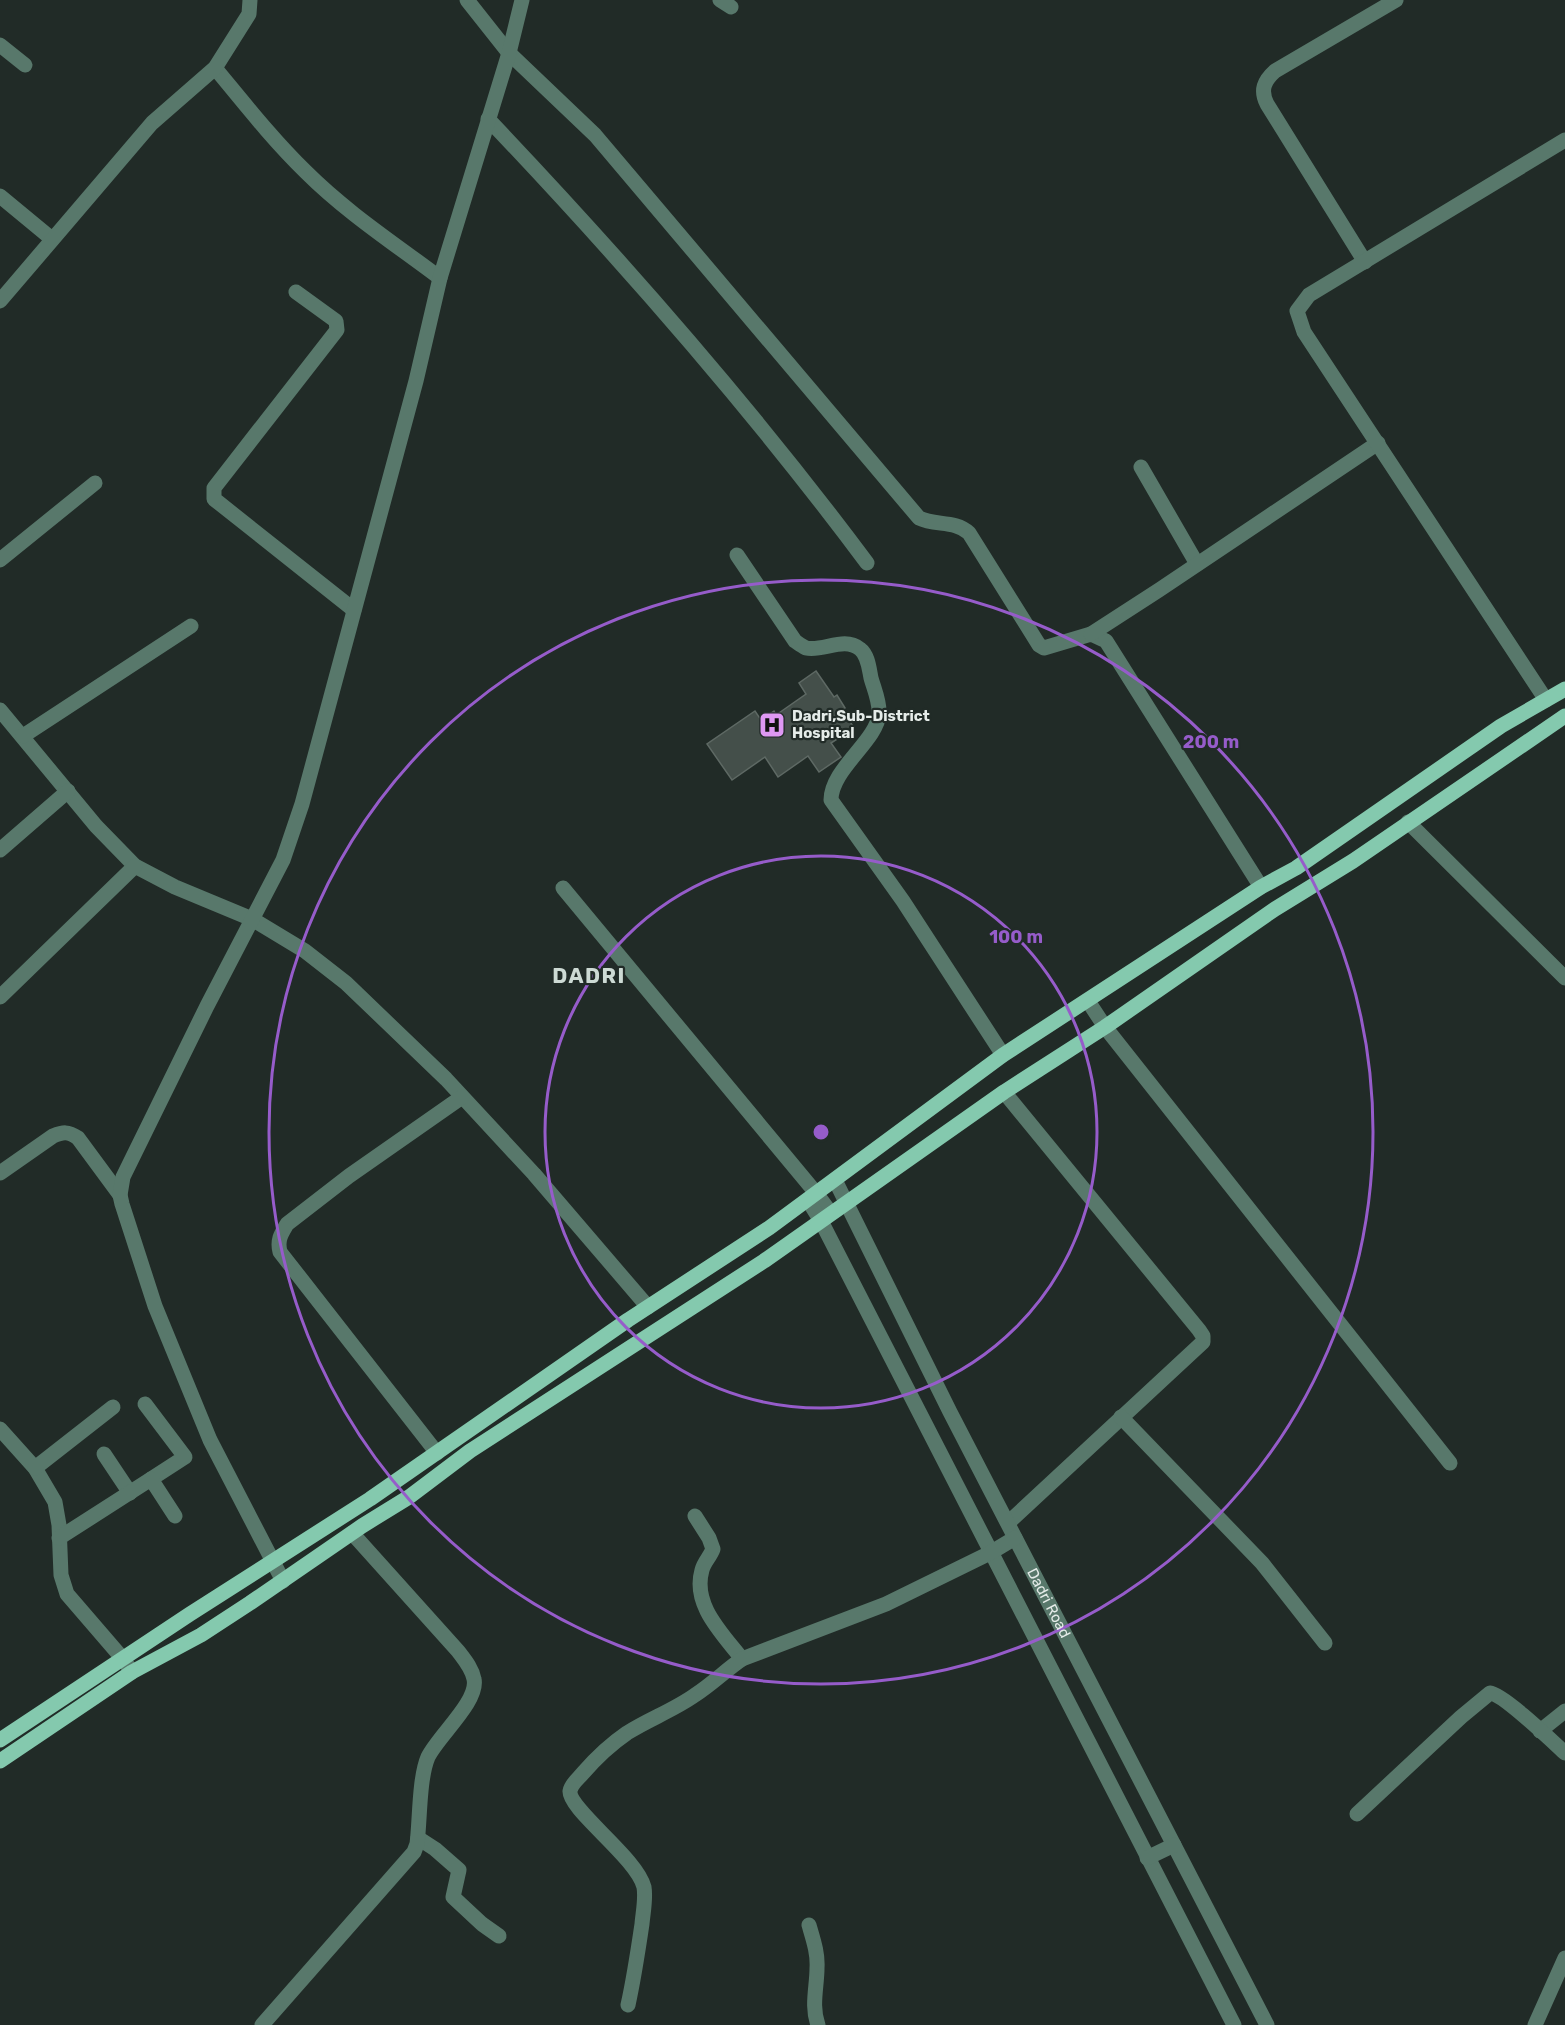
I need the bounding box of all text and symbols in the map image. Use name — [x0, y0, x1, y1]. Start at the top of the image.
place label: Dadri,Sub-District Hospital — [792, 707, 930, 742]
hospital icon: Dadri,Sub-District Hospital — [757, 710, 787, 740]
text: 200 m — [1183, 731, 1239, 753]
text: 100 m — [989, 926, 1043, 948]
district label: DADRI — [552, 963, 626, 988]
centre of rings — [811, 1122, 831, 1142]
street label: Dadri Road — [1023, 1565, 1074, 1641]

